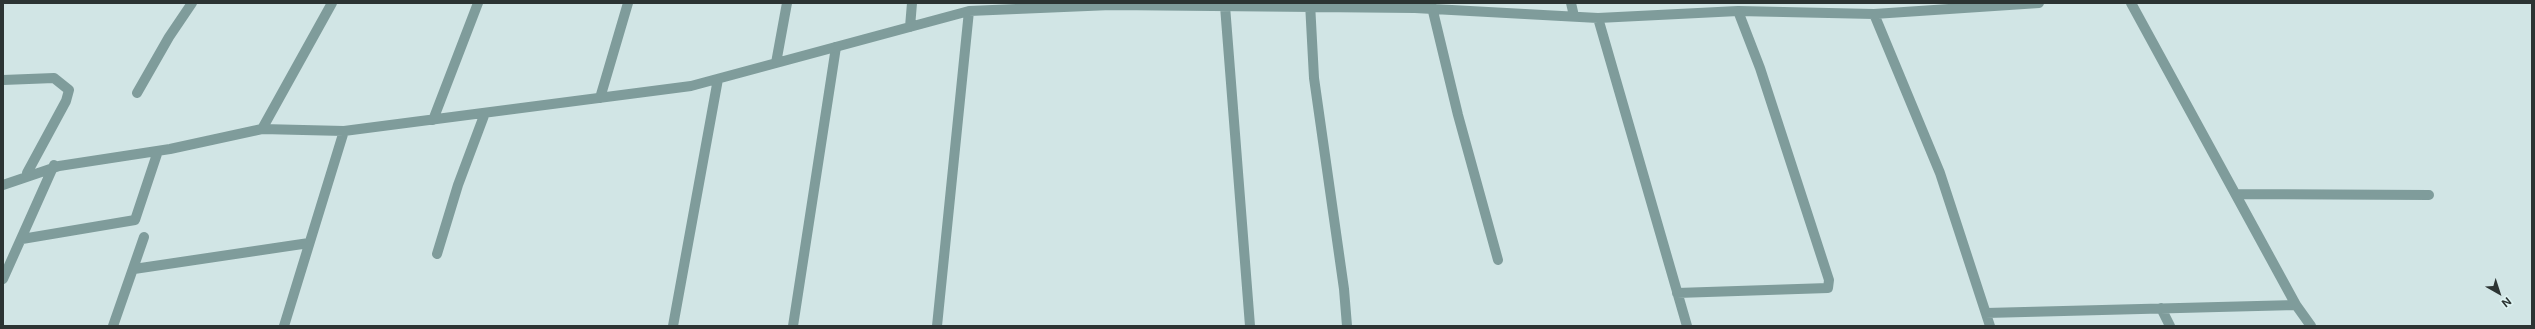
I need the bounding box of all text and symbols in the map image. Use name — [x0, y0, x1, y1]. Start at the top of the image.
north arrow — [2479, 273, 2519, 313]
text: N — [2499, 294, 2514, 310]

